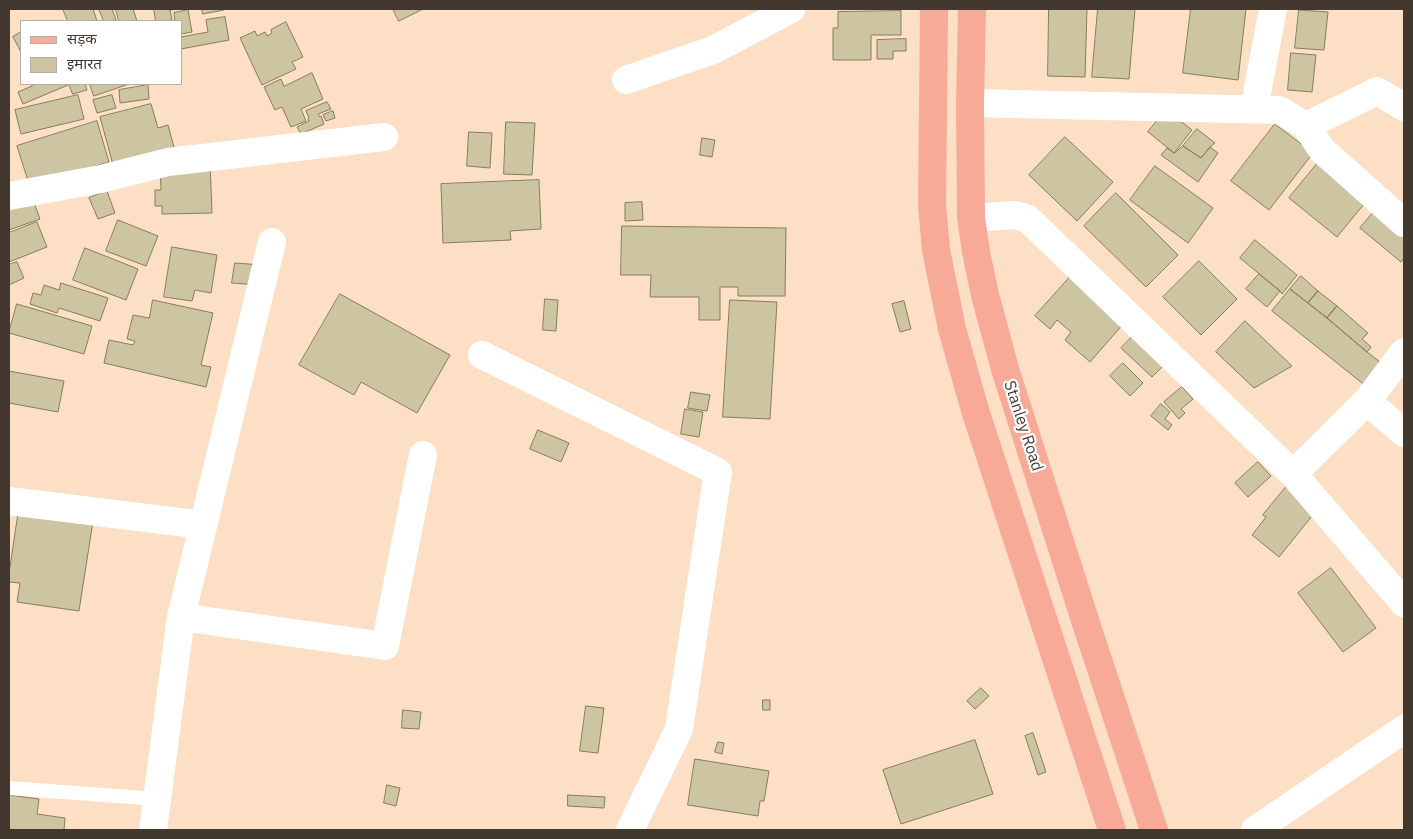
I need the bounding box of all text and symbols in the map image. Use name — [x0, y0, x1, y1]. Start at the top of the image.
legend — [20, 20, 182, 85]
text: सड़क — [67, 29, 97, 48]
text: इमारत — [67, 54, 102, 73]
street label: Stanley Road — [999, 378, 1047, 474]

